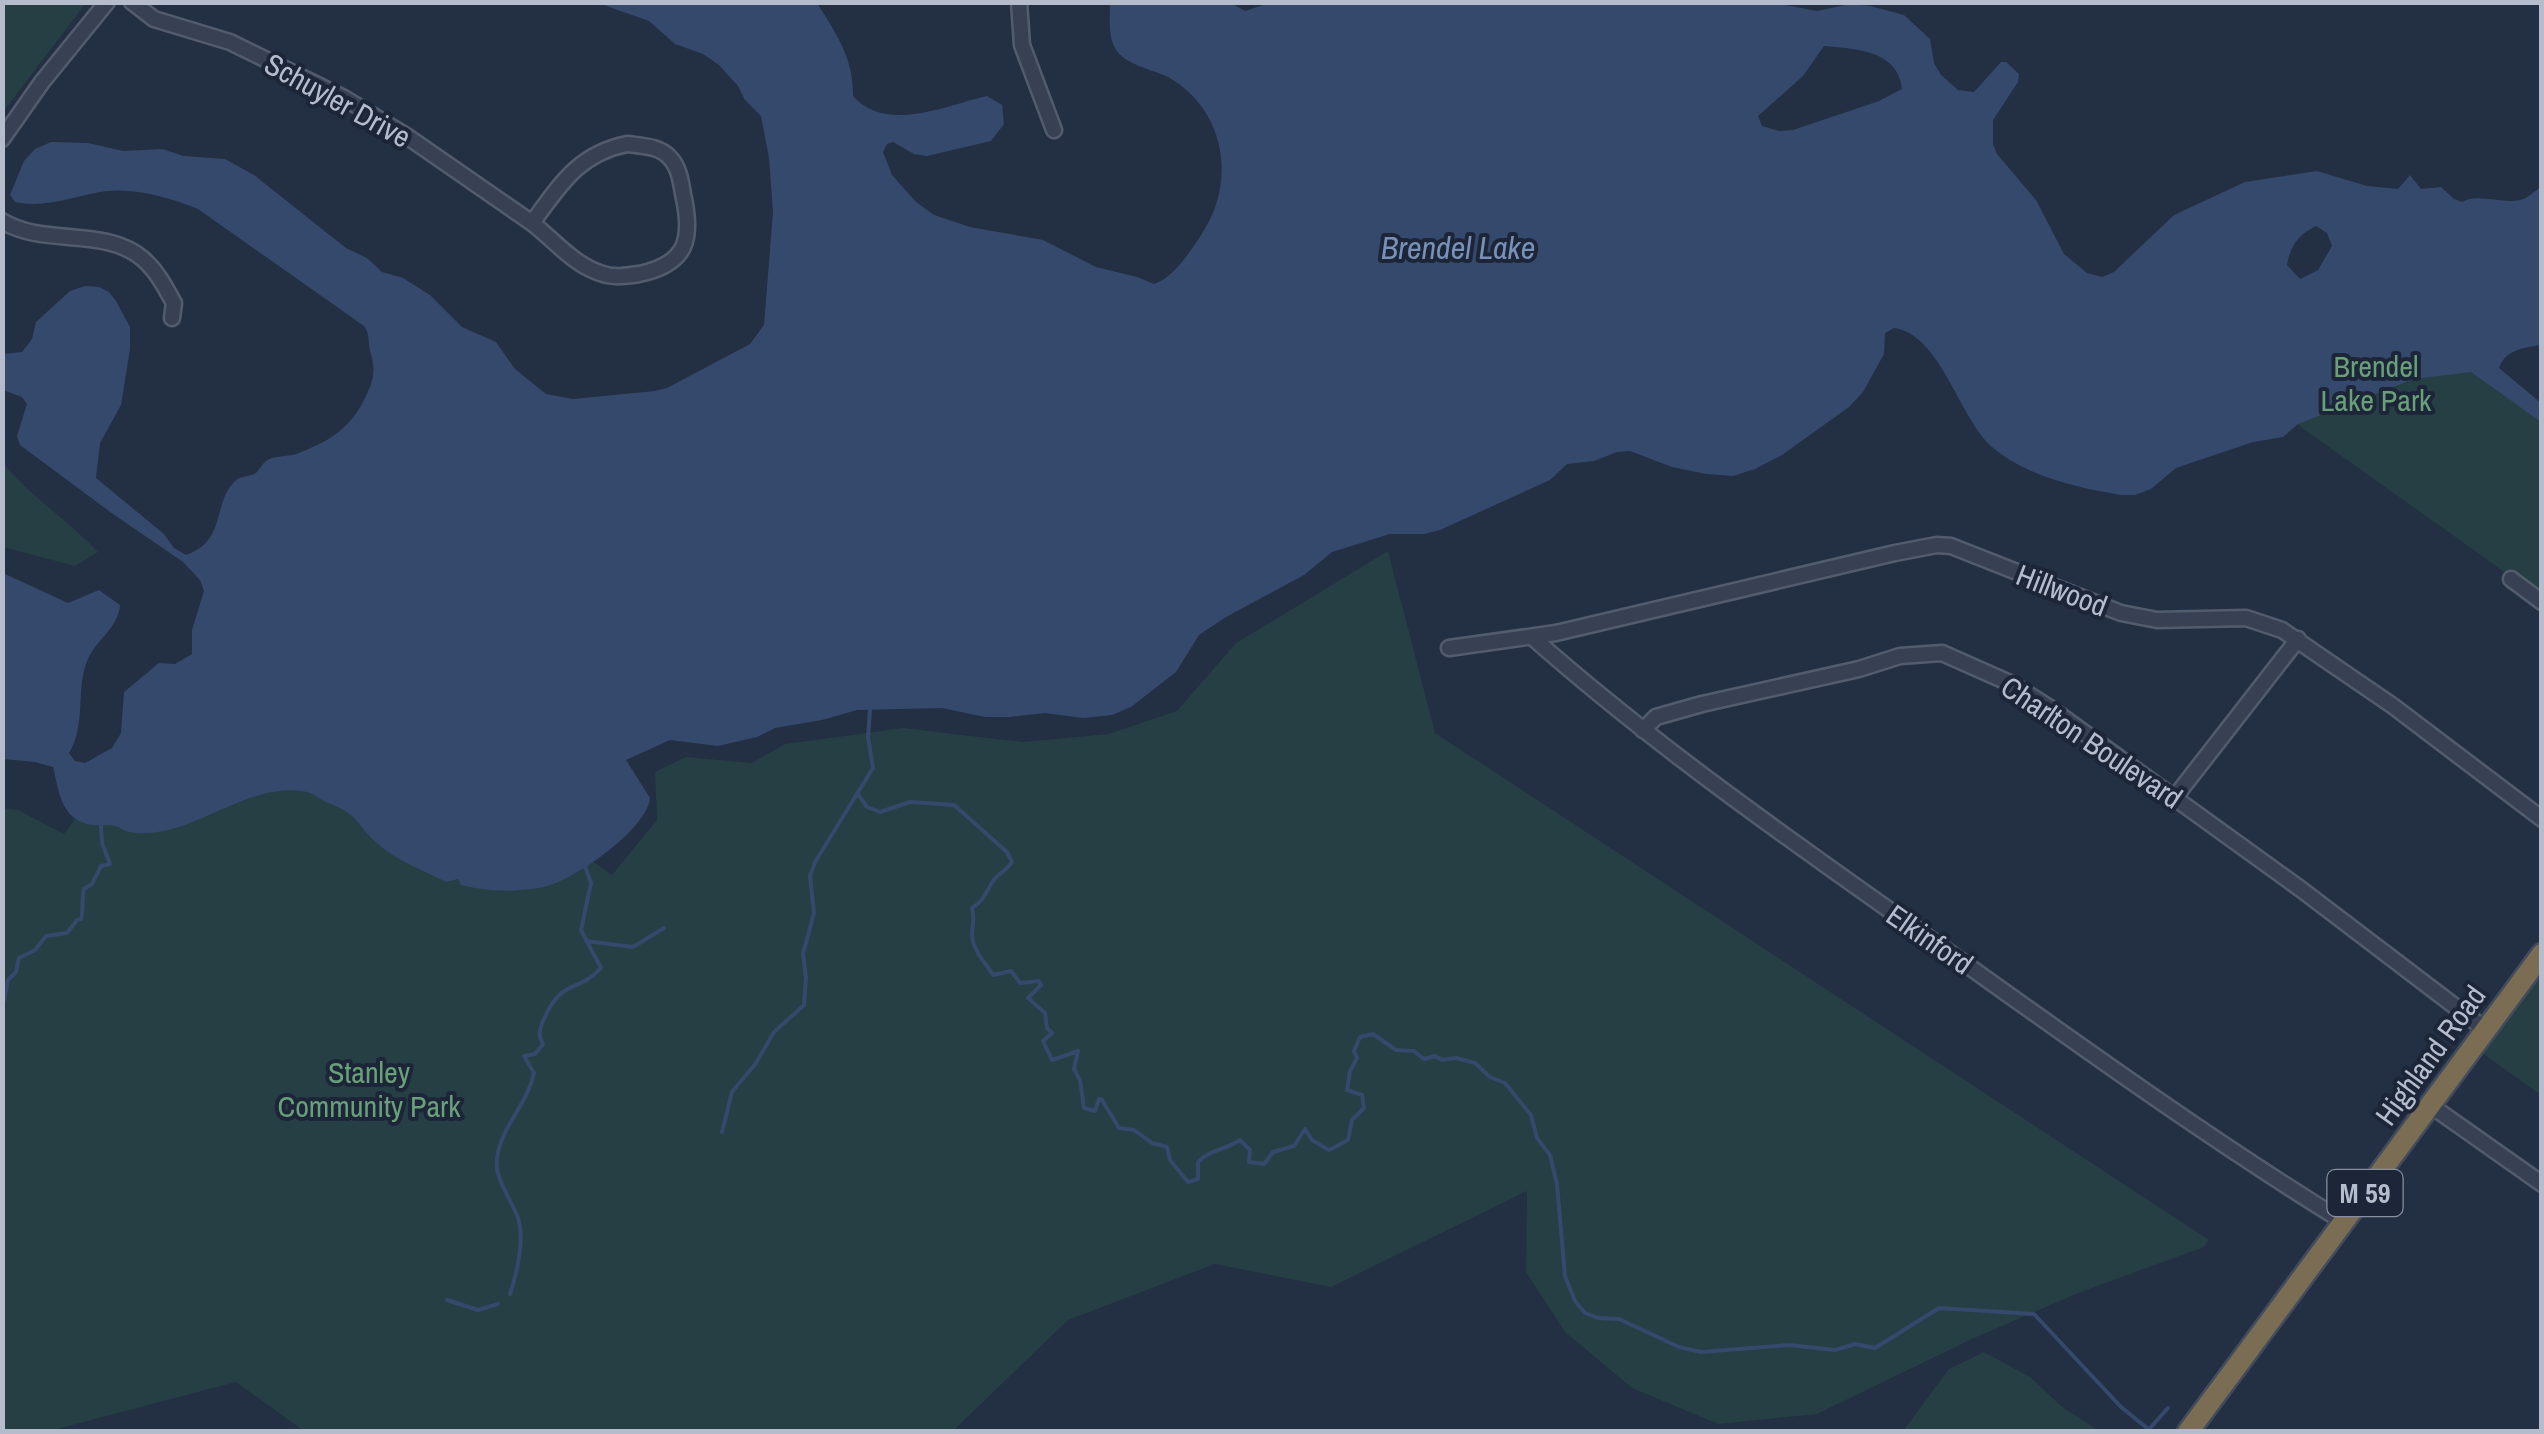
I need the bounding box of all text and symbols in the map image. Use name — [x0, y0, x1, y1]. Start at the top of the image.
street label: Schuyler Drive — [258, 43, 418, 157]
water label: Brendel Lake — [1381, 226, 1535, 269]
park label: Brendel Lake Park — [2321, 346, 2432, 420]
street label: Hillwood — [2011, 554, 2113, 626]
street label: Charlton Boulevard — [1994, 667, 2190, 817]
street label: Elkinford — [1879, 895, 1981, 983]
street label: Highland Road — [2366, 977, 2494, 1133]
park label: Stanley Community Park — [277, 1052, 461, 1126]
road number: M 59 — [2328, 1170, 2402, 1216]

